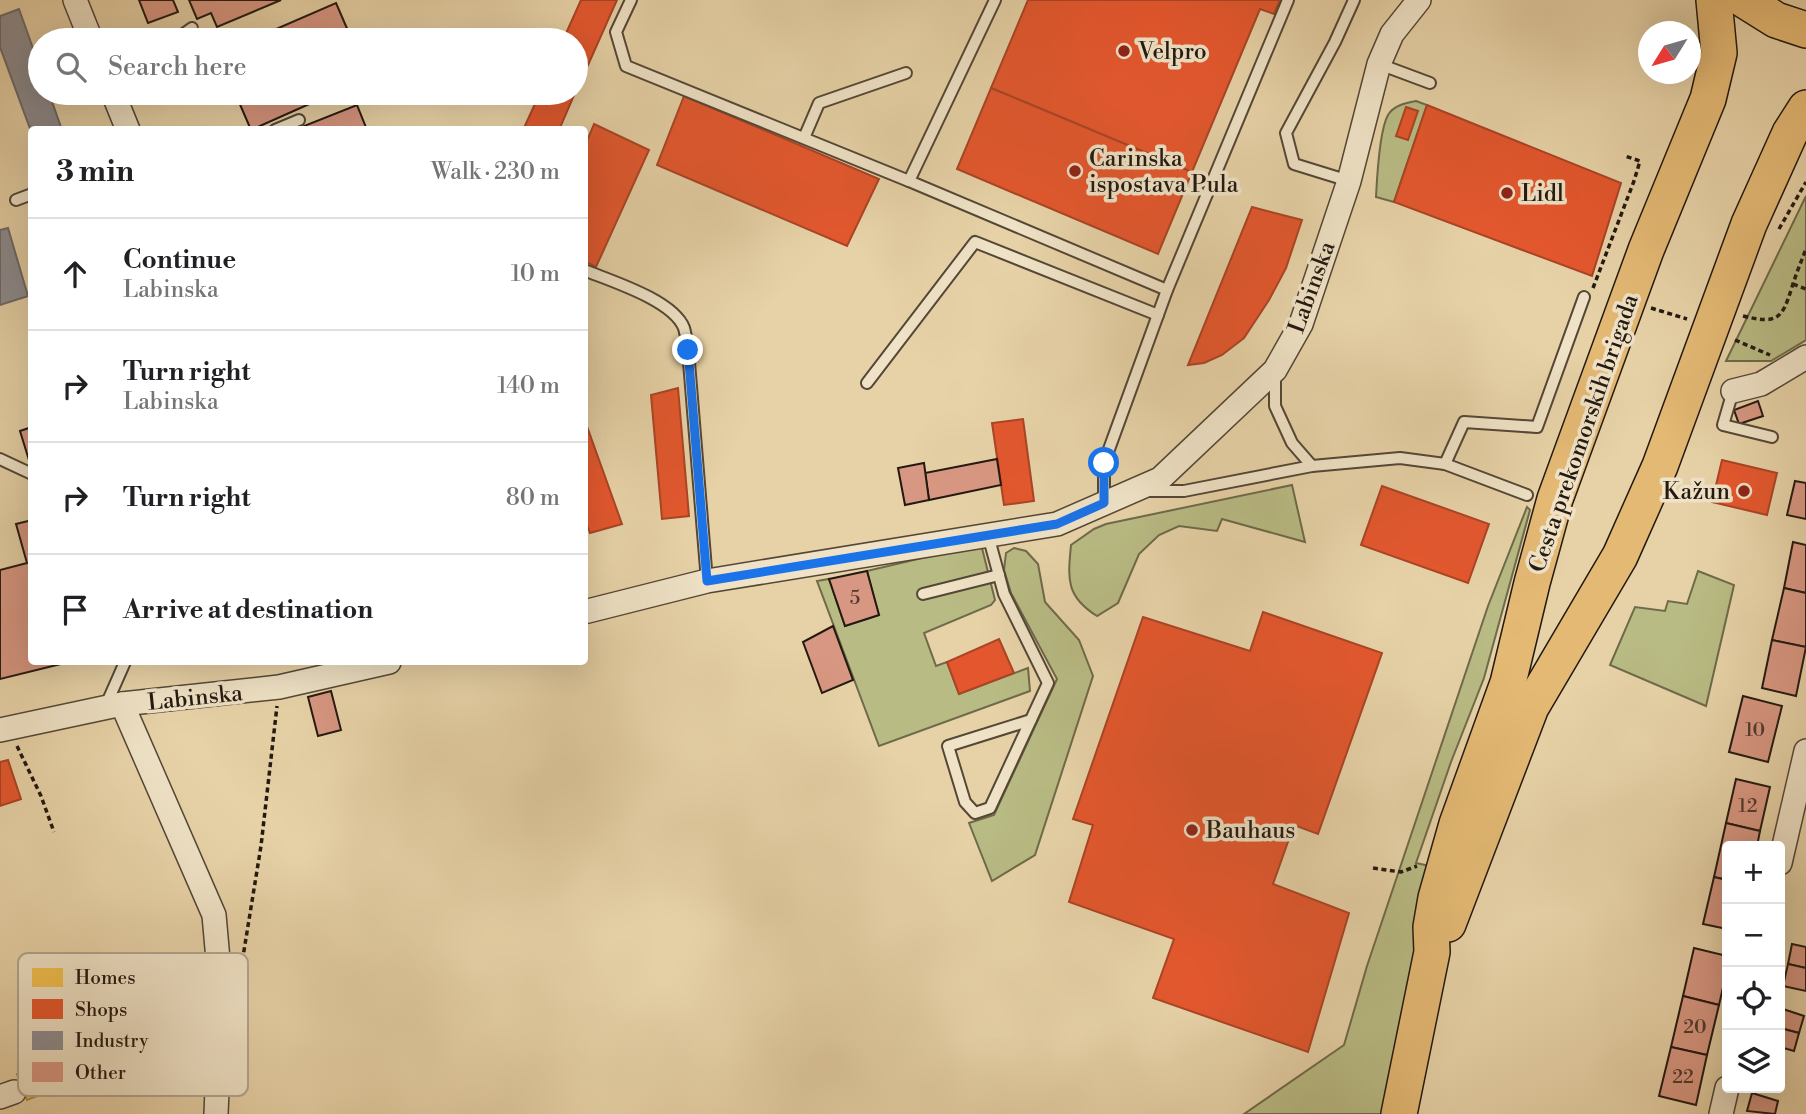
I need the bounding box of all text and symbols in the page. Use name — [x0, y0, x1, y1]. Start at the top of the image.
north arrow — [1638, 21, 1701, 84]
search box — [28, 28, 588, 105]
place label: Velpro — [1137, 38, 1207, 66]
marker: Velpro — [1116, 43, 1132, 59]
icon: search — [52, 48, 90, 86]
text: Search here — [108, 51, 247, 83]
place label: Carinska ispostava Pula — [1089, 145, 1239, 199]
text: 3 min — [56, 153, 134, 191]
text: Walk · 230 m — [431, 158, 560, 186]
marker: Carinska ispostava Pula — [1067, 163, 1083, 179]
place label: Lidl — [1521, 180, 1564, 208]
marker: Lidl — [1499, 185, 1515, 201]
street label: Labinska — [1282, 237, 1342, 337]
text: Continue — [123, 244, 236, 276]
icon: ahead — [56, 255, 94, 293]
text: 10 m — [511, 260, 560, 288]
text: Labinska — [123, 276, 219, 304]
street label: Cesta prekomorskih brigada — [1523, 290, 1645, 576]
route end — [672, 334, 703, 365]
text: Turn right — [123, 356, 251, 388]
icon: right — [56, 367, 94, 405]
text: 140 m — [497, 372, 560, 400]
text: Labinska — [123, 388, 219, 416]
route start — [1088, 447, 1119, 478]
place label: Kažun — [1663, 478, 1730, 506]
icon: right — [56, 479, 94, 517]
text: Turn right — [123, 482, 251, 514]
marker: Kažun — [1736, 483, 1752, 499]
text: 80 m — [506, 484, 560, 512]
house number: 5 — [850, 586, 860, 610]
icon: arrive — [56, 591, 94, 629]
text: Arrive at destination — [123, 594, 373, 626]
street label: Labinska — [146, 679, 245, 717]
house number: 10 — [1745, 718, 1765, 742]
house number: 12 — [1738, 794, 1758, 818]
place label: Bauhaus — [1205, 817, 1295, 845]
marker: Bauhaus — [1184, 822, 1200, 838]
map controls — [1722, 841, 1785, 1093]
button: + — [1722, 841, 1785, 904]
button: − — [1722, 904, 1785, 967]
legend — [18, 953, 248, 1096]
text: Homes — [75, 966, 135, 990]
button: locate — [1722, 967, 1785, 1030]
text: Shops — [75, 998, 127, 1022]
house number: 20 — [1683, 1015, 1707, 1039]
text: Industry — [75, 1029, 149, 1053]
button: layers — [1722, 1030, 1785, 1093]
text: Other — [75, 1061, 126, 1085]
house number: 22 — [1672, 1065, 1694, 1089]

